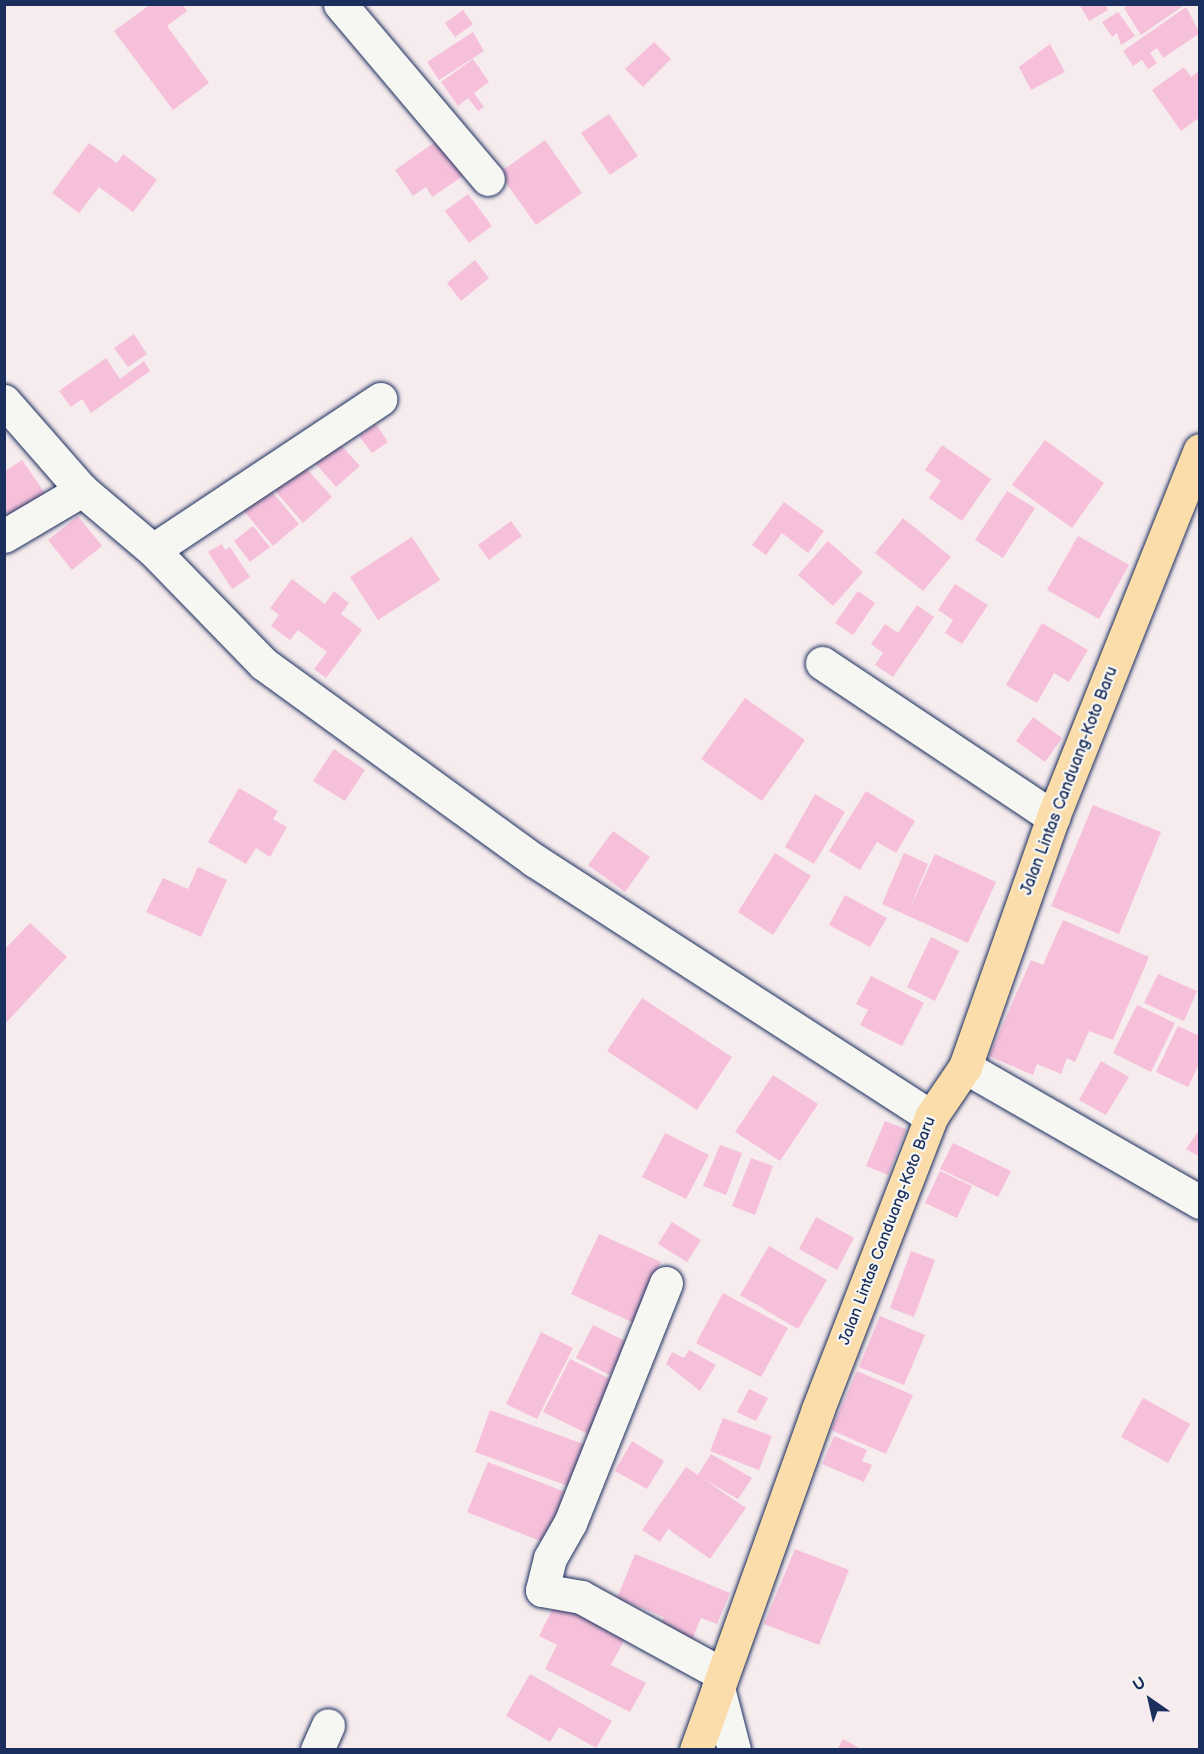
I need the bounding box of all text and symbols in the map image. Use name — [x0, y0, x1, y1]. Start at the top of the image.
street label: Jalan Lintas Canduang-Koto Baru — [1018, 664, 1122, 898]
street label: Jalan Lintas Canduang-Koto Baru — [836, 1114, 940, 1348]
north arrow — [1120, 1670, 1180, 1730]
text: U — [1130, 1674, 1150, 1696]

